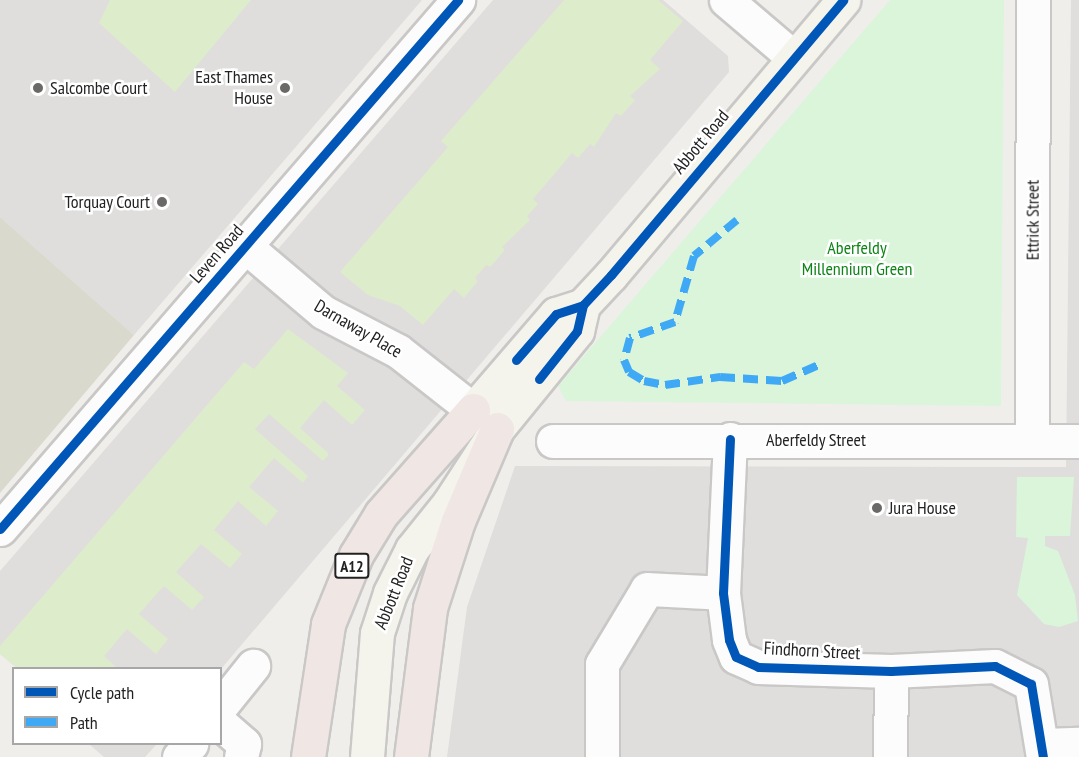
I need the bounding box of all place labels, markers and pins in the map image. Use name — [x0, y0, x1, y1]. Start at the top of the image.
place label: East Thames House — [195, 67, 273, 110]
place label: Salcombe Court — [50, 77, 147, 99]
marker: Salcombe Court — [31, 81, 45, 95]
marker: East Thames House — [278, 81, 292, 95]
place label: Torquay Court — [64, 191, 150, 213]
marker: Torquay Court — [155, 195, 169, 209]
place label: Jura House — [889, 497, 956, 519]
marker: Jura House — [870, 501, 884, 515]

